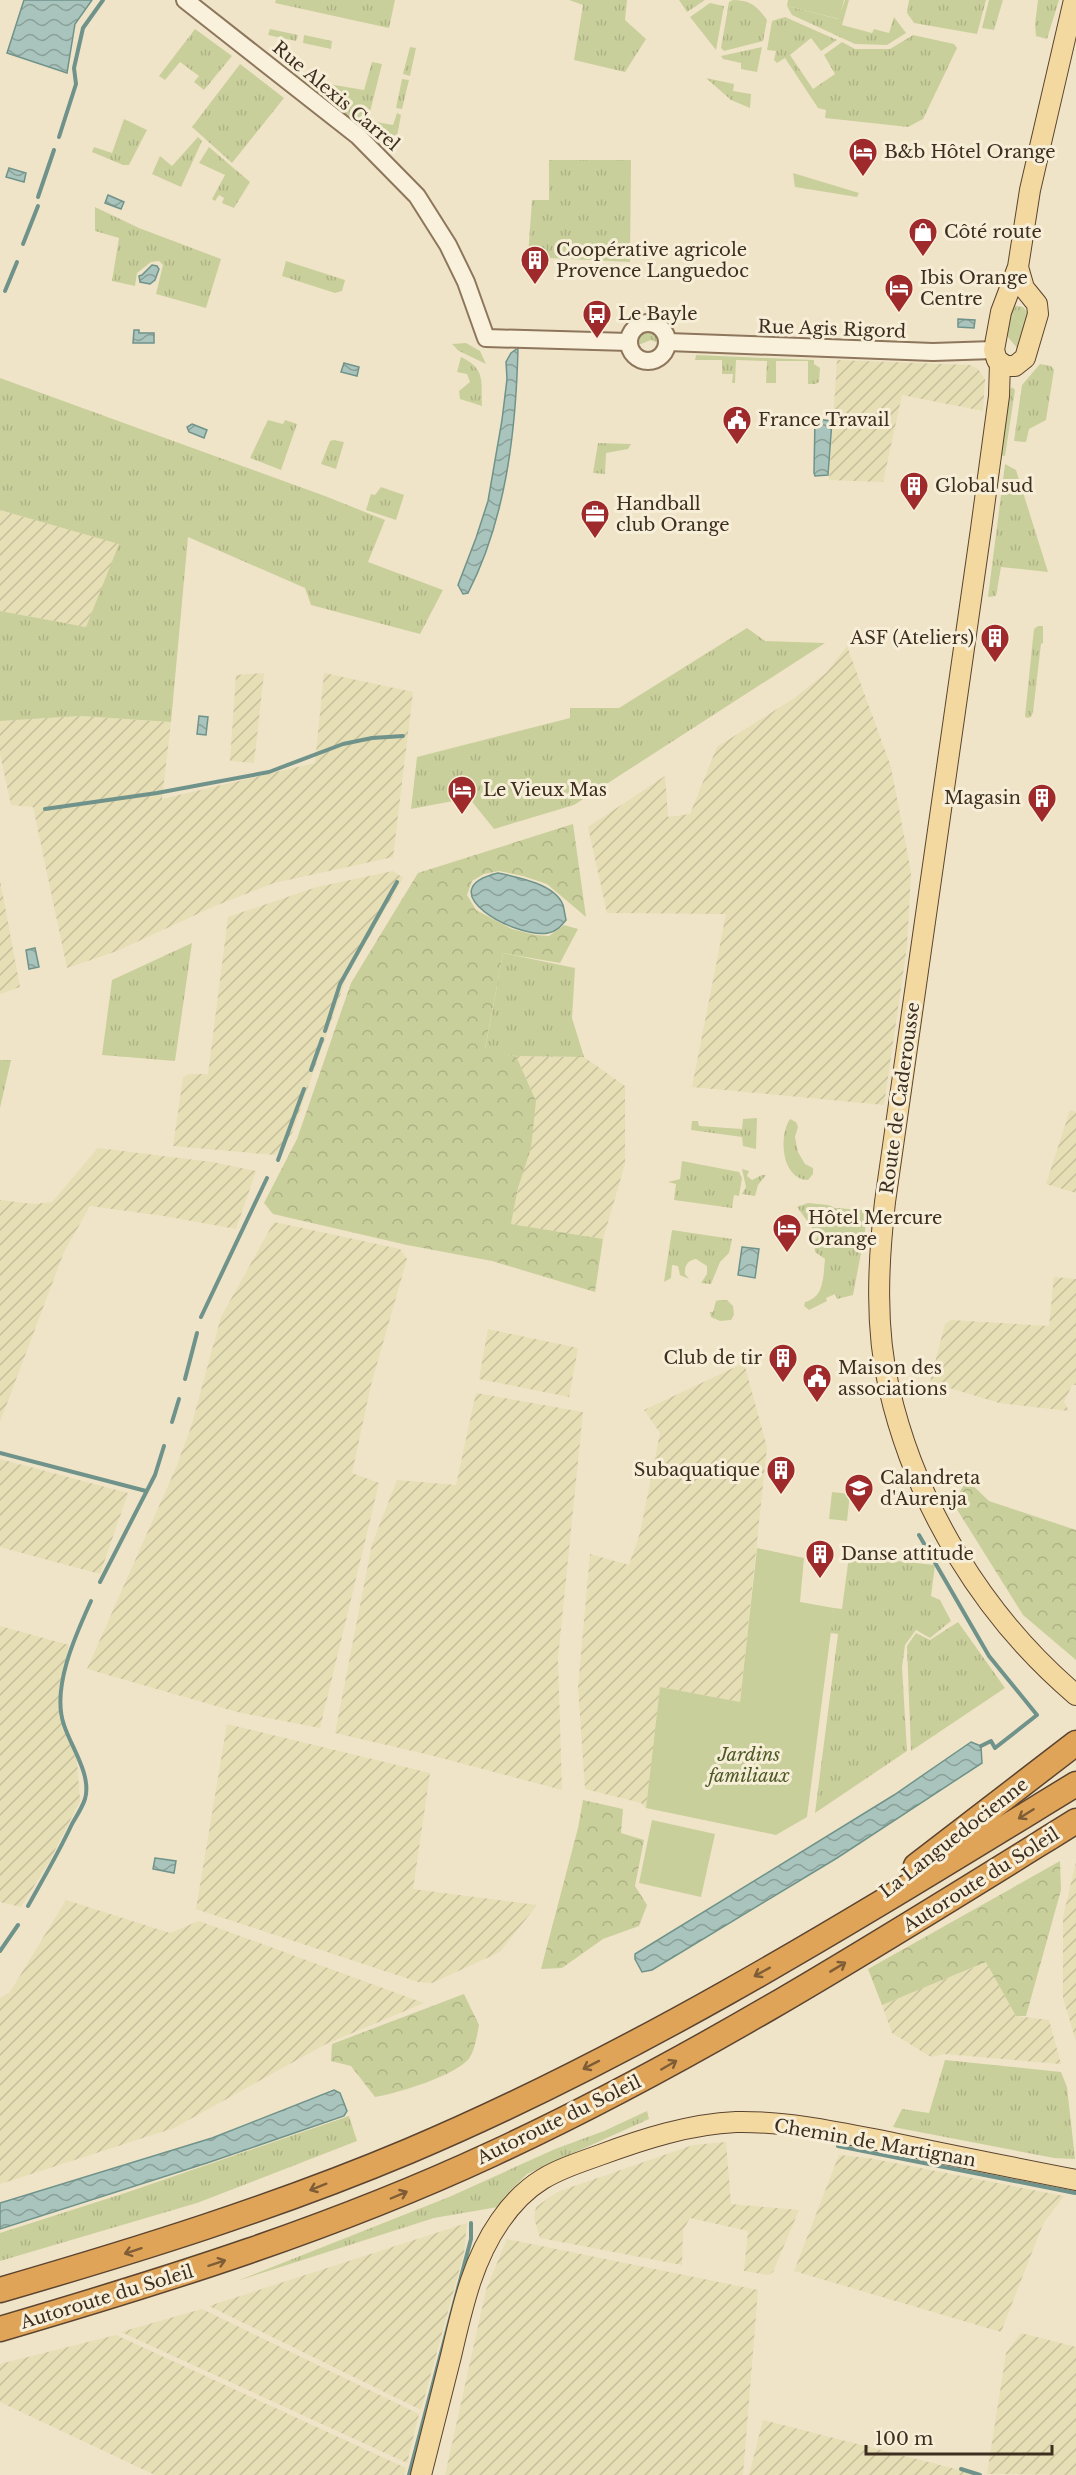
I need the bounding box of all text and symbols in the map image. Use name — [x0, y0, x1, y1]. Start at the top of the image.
street label: Rue Alexis Carrel — [268, 36, 404, 156]
hotel icon: B&b Hôtel Orange — [847, 136, 879, 178]
place label: B&b Hôtel Orange — [884, 141, 1056, 163]
shop icon: Côté route — [907, 216, 939, 258]
place label: Côté route — [944, 221, 1042, 243]
place label: Coopérative agricole Provence Languedoc — [556, 239, 749, 282]
building icon: Coopérative agricole Provence Languedoc — [519, 244, 551, 286]
place label: Ibis Orange Centre — [920, 267, 1028, 310]
hotel icon: Ibis Orange Centre — [883, 272, 915, 314]
bus stop icon: Le Bayle — [581, 298, 613, 340]
place label: Le Bayle — [618, 303, 697, 325]
street label: Rue Agis Rigord — [757, 315, 907, 343]
public building icon: France Travail — [721, 404, 753, 446]
place label: France Travail — [758, 409, 890, 431]
building icon: Global sud — [898, 470, 930, 512]
place label: Global sud — [935, 475, 1033, 497]
place label: Handball club Orange — [616, 493, 730, 536]
office icon: Handball club Orange — [579, 498, 611, 540]
building icon: ASF (Ateliers) — [979, 622, 1011, 664]
place label: ASF (Ateliers) — [849, 627, 974, 649]
hotel icon: Le Vieux Mas — [446, 774, 478, 816]
place label: Le Vieux Mas — [483, 779, 607, 801]
building icon: Magasin — [1026, 782, 1058, 824]
place label: Magasin — [944, 787, 1021, 809]
street label: Route de Caderousse — [876, 1001, 924, 1195]
place label: Hôtel Mercure Orange — [808, 1207, 942, 1250]
hotel icon: Hôtel Mercure Orange — [771, 1212, 803, 1254]
building icon: Club de tir — [767, 1342, 799, 1384]
place label: Club de tir — [664, 1347, 762, 1369]
place label: Maison des associations — [838, 1357, 947, 1400]
public building icon: Maison des associations — [801, 1362, 833, 1404]
building icon: Subaquatique — [765, 1454, 797, 1496]
place label: Subaquatique — [634, 1459, 760, 1481]
place label: Calandreta d'Aurenja — [880, 1467, 980, 1510]
school or university icon: Calandreta d'Aurenja — [843, 1472, 875, 1514]
building icon: Danse attitude — [804, 1538, 836, 1580]
place label: Danse attitude — [841, 1543, 974, 1565]
park label: Jardins familiaux — [704, 1744, 790, 1787]
street label: La Languedocienne — [876, 1773, 1032, 1903]
one-way arrow — [1018, 1809, 1035, 1821]
street label: Autoroute du Soleil — [898, 1823, 1063, 1937]
one-way arrow — [829, 1960, 846, 1972]
one-way arrow — [754, 1966, 771, 1978]
one-way arrow — [582, 2059, 600, 2071]
one-way arrow — [660, 2059, 678, 2070]
street label: Autoroute du Soleil — [473, 2071, 645, 2170]
street label: Chemin de Martignan — [772, 2114, 978, 2172]
one-way arrow — [309, 2183, 327, 2194]
one-way arrow — [390, 2189, 408, 2200]
one-way arrow — [124, 2246, 143, 2257]
one-way arrow — [207, 2257, 226, 2268]
street label: Autoroute du Soleil — [17, 2260, 196, 2334]
scale bar — [866, 2418, 1052, 2456]
text: 100 m — [875, 2428, 933, 2450]

